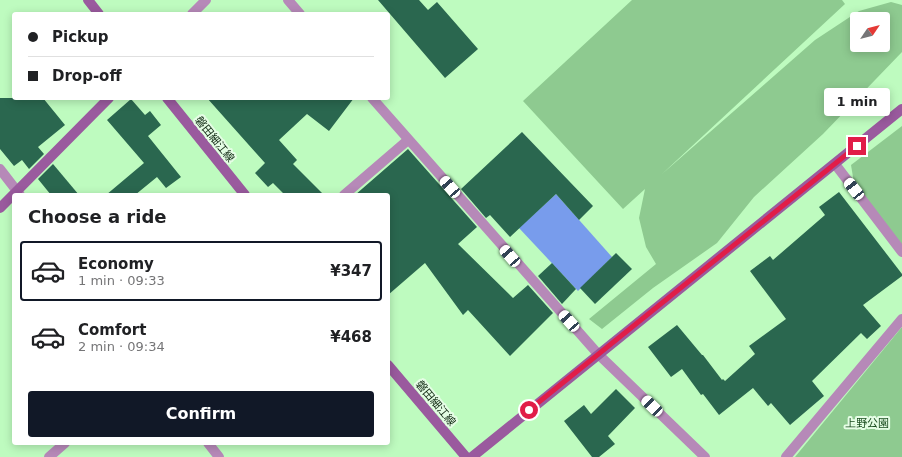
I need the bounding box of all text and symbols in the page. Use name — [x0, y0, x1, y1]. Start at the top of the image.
north arrow — [850, 12, 890, 52]
map controls — [850, 12, 890, 52]
text: Pickup — [52, 28, 108, 46]
text: Drop-off — [52, 67, 122, 85]
callout: 1 min — [824, 88, 890, 116]
text: 1 min — [837, 94, 877, 109]
street label: 磐田細江線 — [192, 114, 237, 165]
route end — [848, 137, 866, 155]
car — [438, 174, 462, 200]
car — [842, 176, 866, 202]
text: Choose a ride — [28, 206, 167, 227]
car — [498, 243, 522, 269]
icon: car — [30, 253, 66, 289]
text: Economy — [78, 255, 154, 273]
text: ¥347 — [330, 262, 372, 280]
text: 1 min · 09:33 — [78, 273, 165, 288]
car — [557, 308, 581, 334]
icon: car — [30, 319, 66, 355]
text: Comfort — [78, 321, 146, 339]
text: ¥468 — [330, 328, 372, 346]
text: 2 min · 09:34 — [78, 339, 165, 354]
street label: 磐田細江線 — [413, 378, 458, 429]
button: Confirm — [28, 391, 374, 437]
car — [639, 393, 665, 419]
route start — [520, 401, 538, 419]
park label: 上野公園 — [845, 417, 889, 430]

